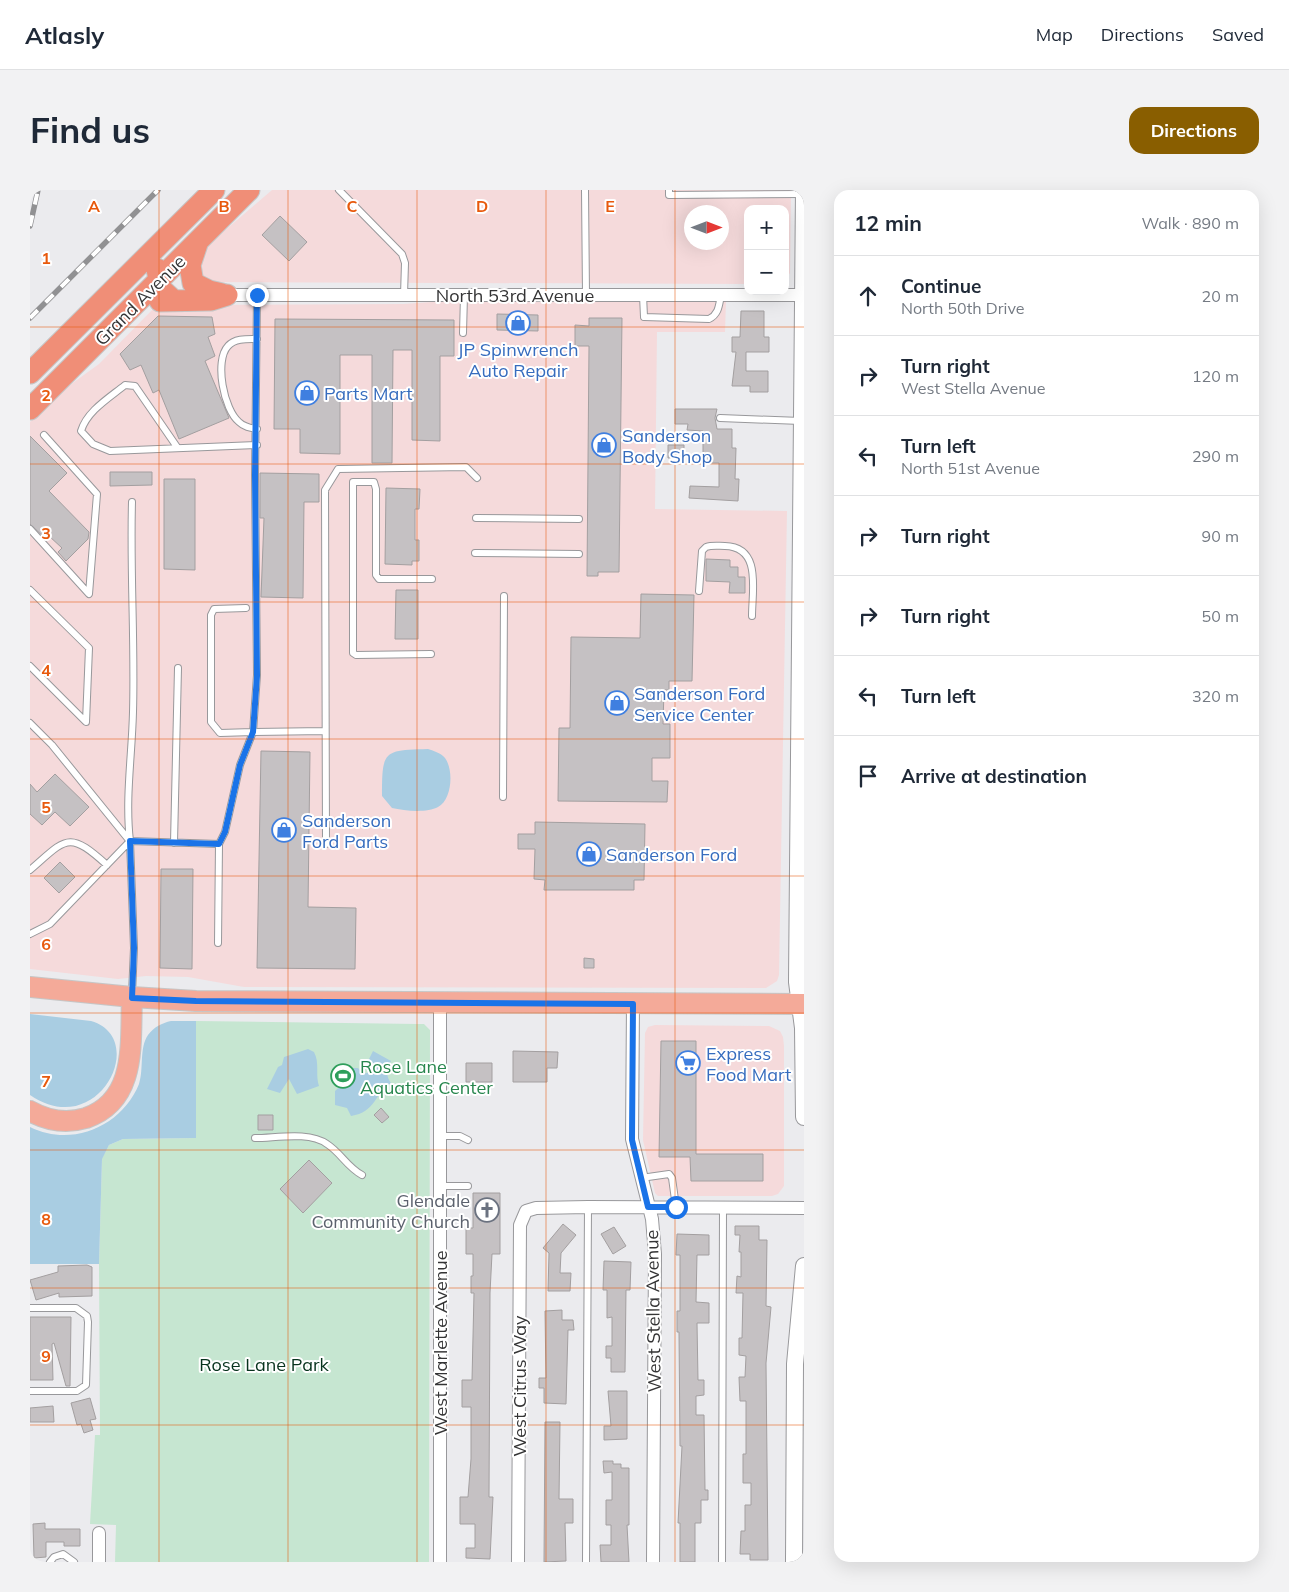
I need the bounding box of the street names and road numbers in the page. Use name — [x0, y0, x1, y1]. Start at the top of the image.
street label: Grand Avenue — [90, 250, 190, 350]
street label: North 53rd Avenue — [436, 284, 594, 307]
street label: West Stella Avenue — [640, 1230, 666, 1392]
street label: West Marlette Avenue — [429, 1251, 452, 1435]
street label: West Citrus Way — [508, 1315, 531, 1457]

